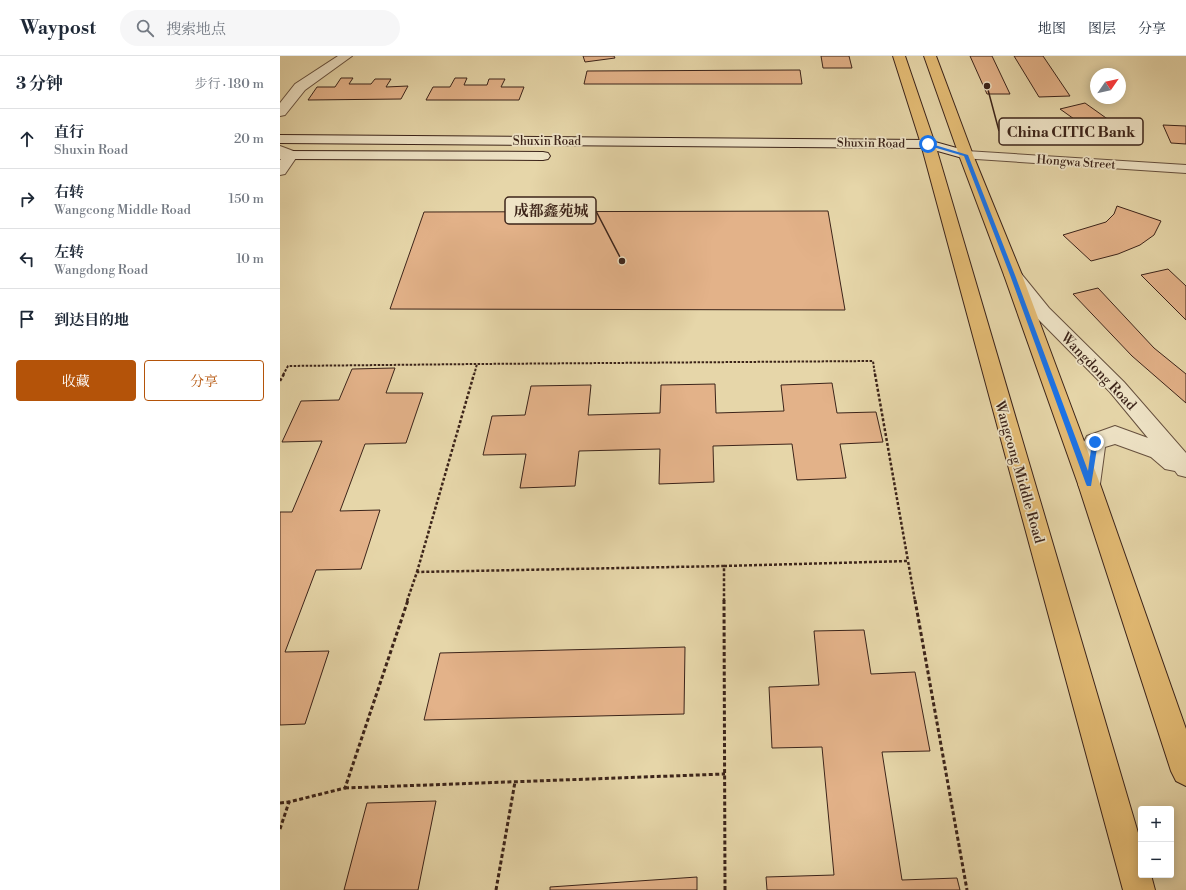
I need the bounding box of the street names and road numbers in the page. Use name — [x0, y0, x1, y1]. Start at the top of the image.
street label: Shuxin Road — [513, 134, 581, 149]
street label: Shuxin Road — [837, 135, 905, 152]
street label: Hongwa Street — [1036, 152, 1117, 173]
street label: Wangdong Road — [1056, 328, 1140, 414]
street label: Wangcong Middle Road — [990, 398, 1048, 546]

